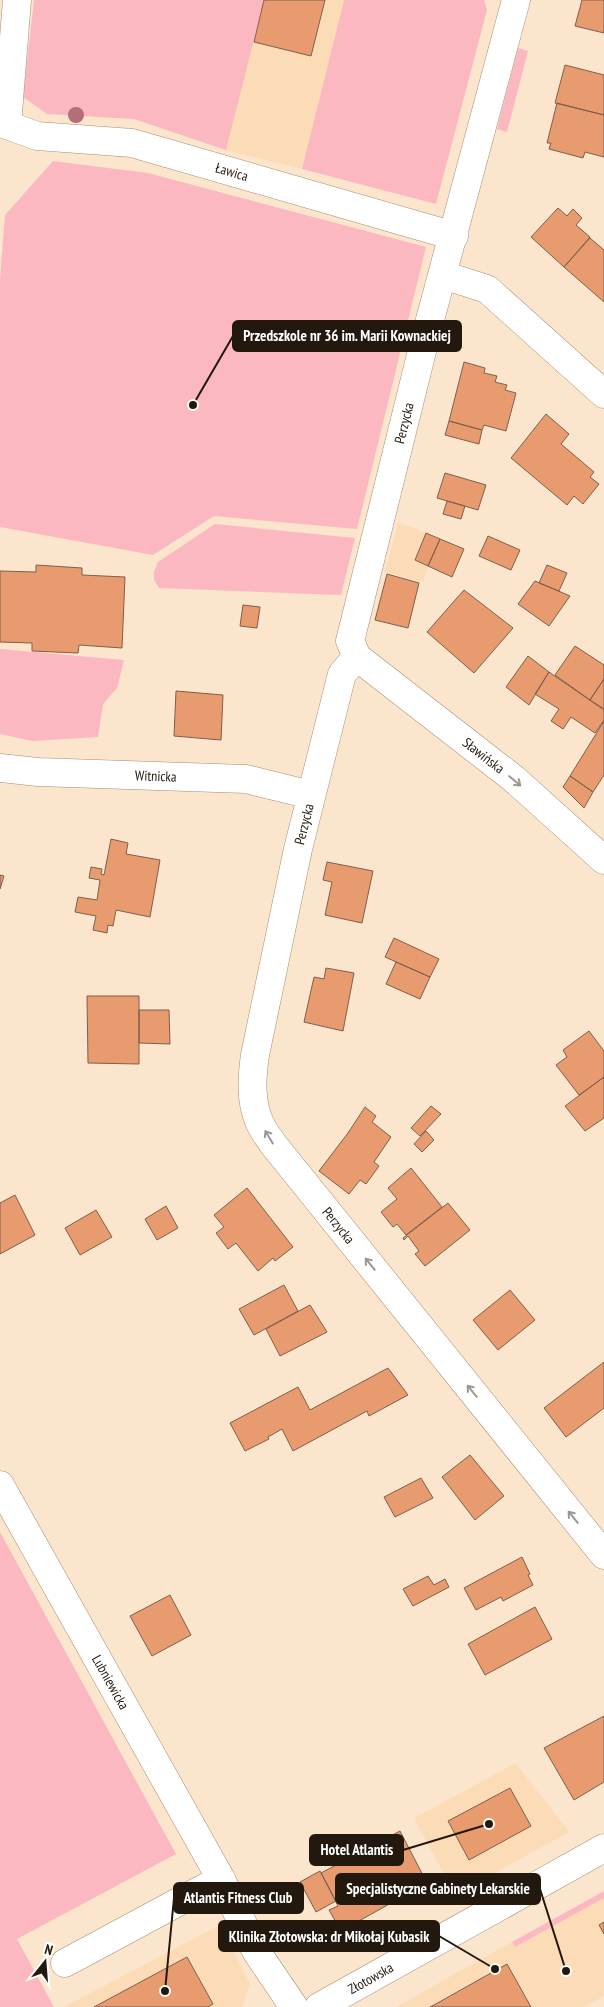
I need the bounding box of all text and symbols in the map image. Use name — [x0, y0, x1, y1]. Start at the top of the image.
street label: Ławica — [213, 159, 250, 185]
callout: Przedszkole nr 36 im. Marii Kownackiej — [233, 321, 461, 351]
text: Przedszkole nr 36 im. Marii Kownackiej — [243, 326, 451, 345]
street label: Perzycka — [390, 401, 418, 445]
street label: Sławińska — [459, 734, 508, 777]
street label: Witnicka — [135, 766, 177, 786]
one-way arrow — [508, 775, 521, 786]
street label: Perzycka — [290, 802, 318, 846]
one-way arrow — [263, 1130, 273, 1144]
street label: Perzycka — [318, 1203, 359, 1247]
one-way arrow — [364, 1258, 375, 1271]
one-way arrow — [466, 1385, 477, 1398]
one-way arrow — [568, 1511, 579, 1524]
street label: Lubniewicka — [88, 1652, 133, 1713]
callout: Hotel Atlantis — [310, 1835, 403, 1865]
text: Hotel Atlantis — [321, 1840, 393, 1859]
callout: Specjalistyczne Gabinety Lekarskie — [336, 1874, 540, 1904]
text: Specjalistyczne Gabinety Lekarskie — [346, 1879, 530, 1898]
callout: Atlantis Fitness Club — [174, 1883, 303, 1913]
text: Atlantis Fitness Club — [183, 1888, 293, 1907]
callout: Klinika Złotowska: dr Mikołaj Kubasik — [219, 1921, 439, 1951]
text: Klinika Złotowska: dr Mikołaj Kubasik — [229, 1927, 430, 1946]
north arrow — [20, 1937, 70, 1987]
text: N — [43, 1940, 55, 1959]
street label: Złotowska — [345, 1958, 396, 1998]

